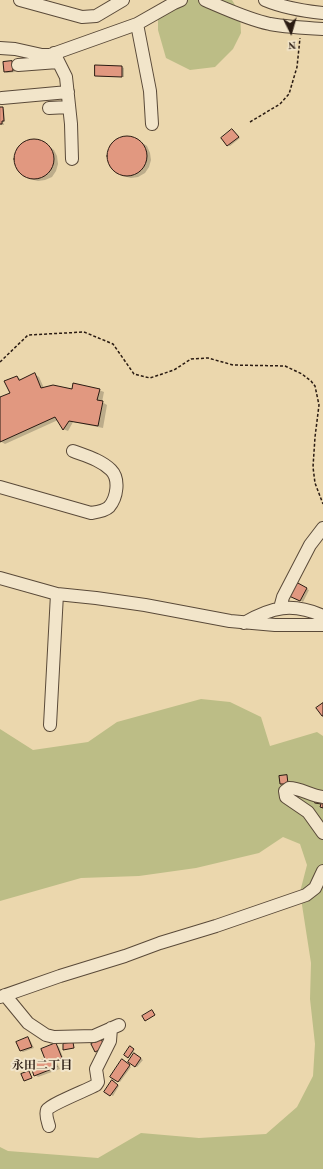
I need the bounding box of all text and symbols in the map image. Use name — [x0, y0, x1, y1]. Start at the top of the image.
north arrow — [271, 12, 311, 52]
text: N — [287, 39, 297, 50]
district label: 永田二丁目 — [12, 1059, 72, 1073]

